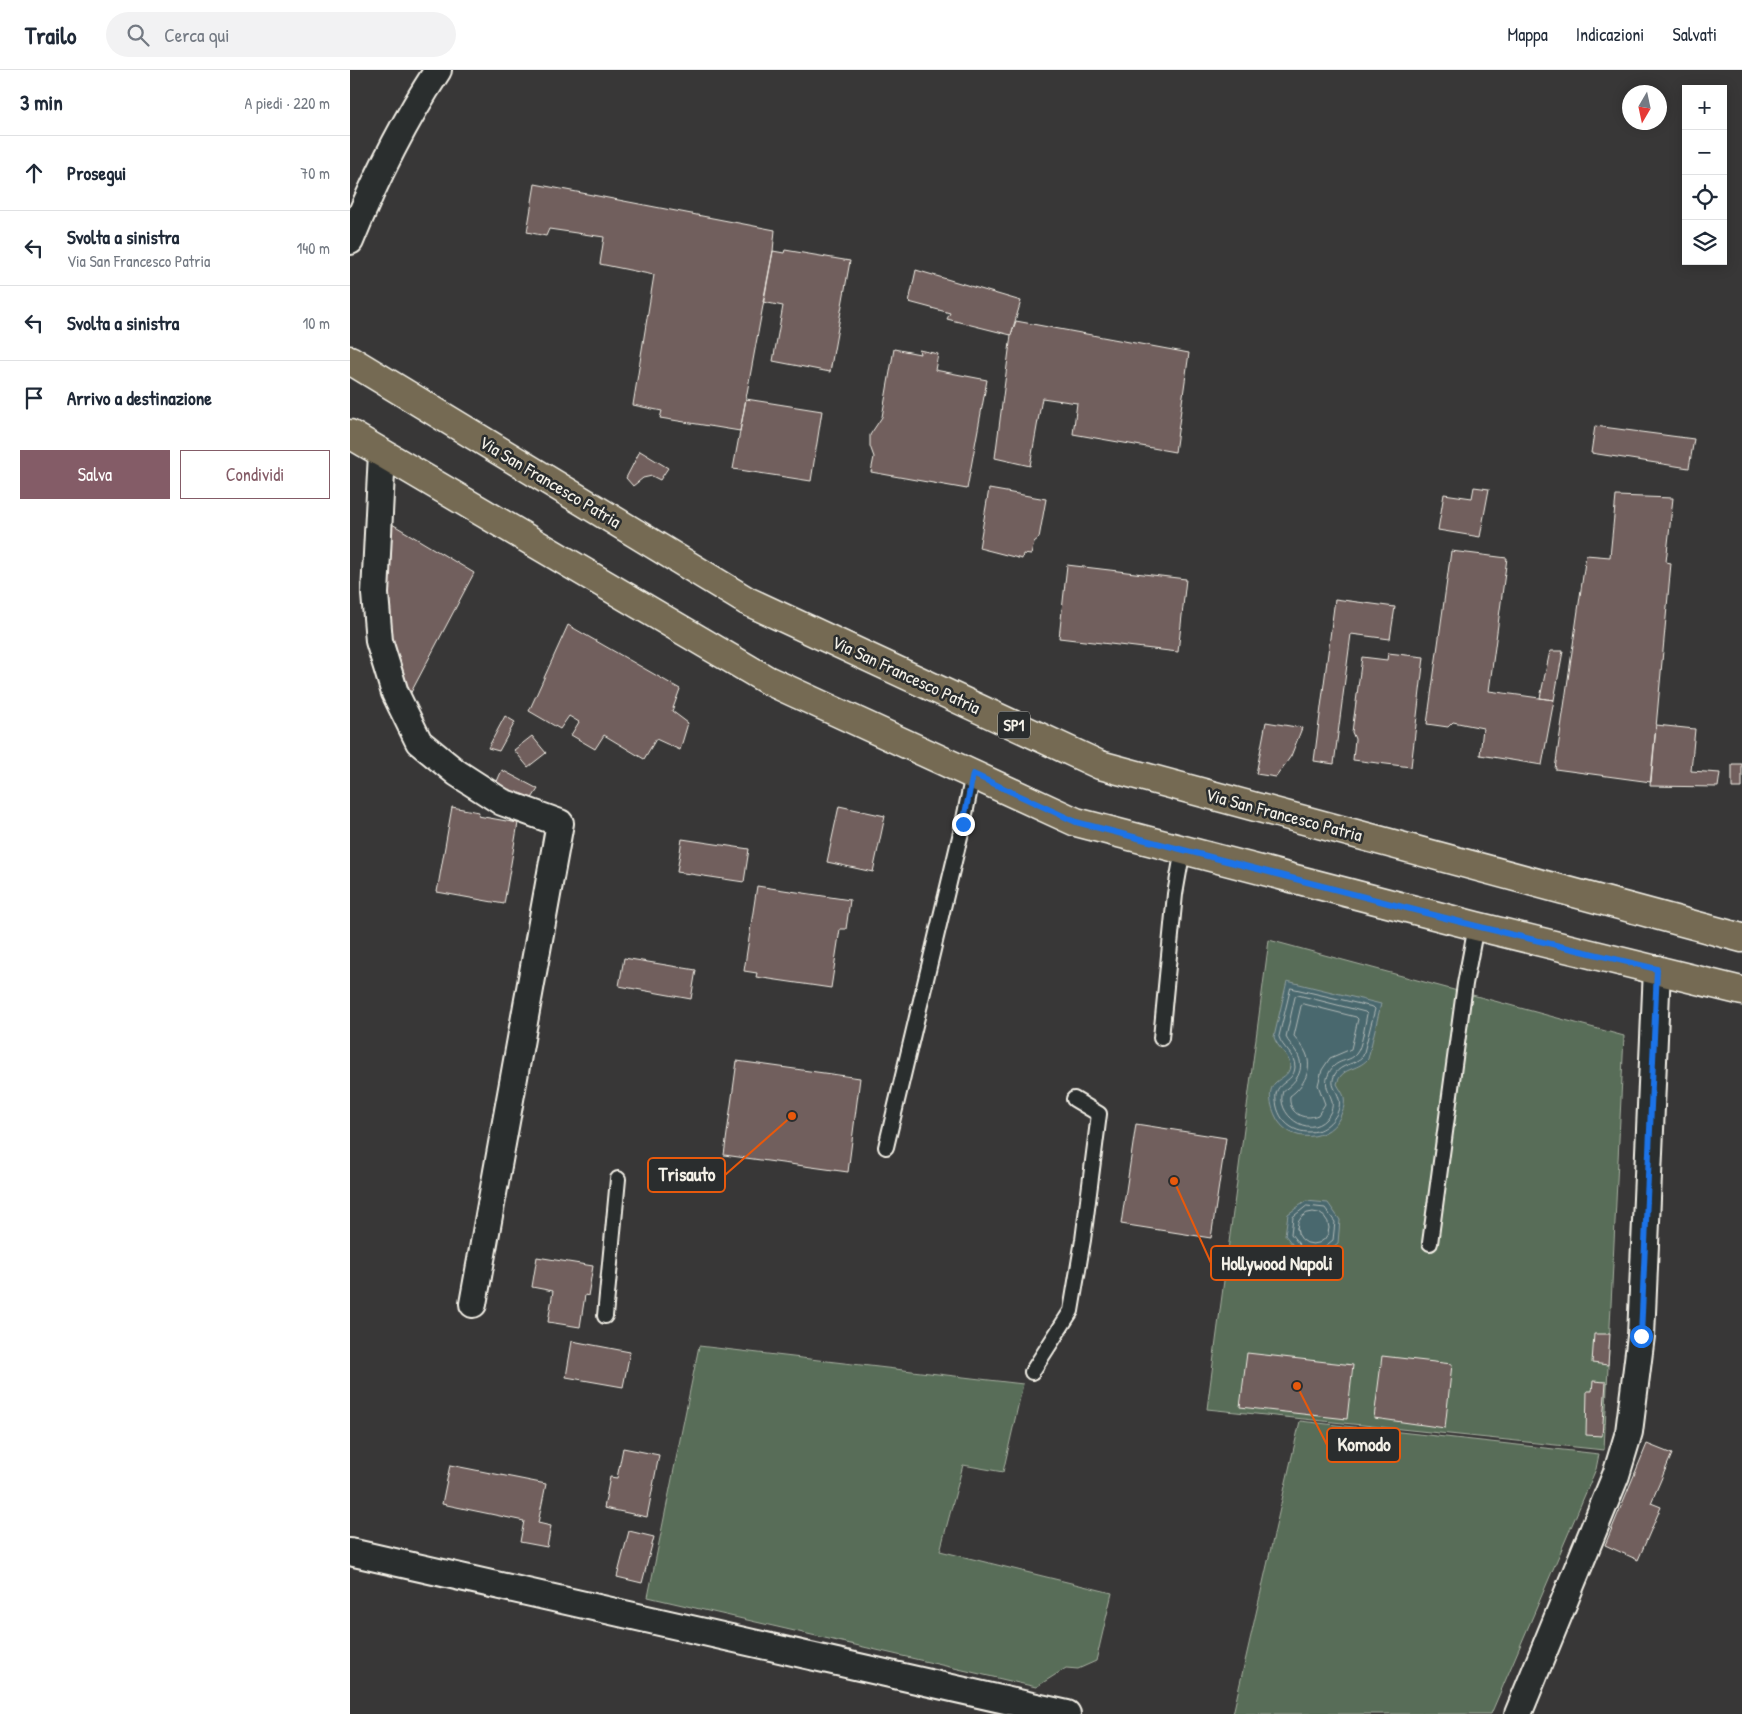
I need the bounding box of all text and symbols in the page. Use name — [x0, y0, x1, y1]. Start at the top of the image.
search box — [106, 12, 456, 57]
text: Trailo — [25, 19, 76, 51]
icon: search — [124, 21, 152, 49]
text: Cerca qui — [164, 22, 229, 48]
text: Mappa — [1508, 22, 1548, 47]
text: Indicazioni — [1576, 22, 1644, 47]
text: Salvati — [1672, 22, 1717, 47]
north arrow — [1622, 85, 1667, 130]
map controls — [1682, 85, 1727, 265]
button: + — [1682, 85, 1727, 130]
text: 3 min — [20, 88, 63, 117]
text: A piedi · 220 m — [245, 92, 330, 114]
button: − — [1682, 130, 1727, 175]
icon: ahead — [20, 159, 48, 187]
text: Prosegui — [67, 160, 126, 186]
text: 70 m — [300, 162, 330, 184]
button: locate — [1682, 175, 1727, 220]
button: layers — [1682, 220, 1727, 265]
text: Svolta a sinistra — [67, 224, 179, 250]
icon: left — [20, 234, 48, 262]
text: 140 m — [296, 237, 330, 259]
text: Via San Francesco Patria — [67, 250, 210, 272]
icon: left — [20, 309, 48, 337]
text: Svolta a sinistra — [67, 310, 179, 336]
text: 10 m — [302, 312, 330, 334]
icon: arrive — [20, 384, 48, 412]
text: Arrivo a destinazione — [67, 385, 212, 411]
street label: Via San Francesco Patria — [475, 429, 626, 534]
button: Salva — [20, 450, 170, 499]
button: Condividi — [180, 450, 330, 499]
street label: Via San Francesco Patria — [828, 629, 985, 720]
road number: SP1 — [998, 712, 1030, 738]
street label: Via San Francesco Patria — [1203, 782, 1365, 847]
route end — [952, 813, 975, 836]
callout: Trisauto — [648, 1158, 725, 1192]
text: Trisauto — [657, 1161, 716, 1187]
callout: Hollywood Napoli — [1211, 1246, 1343, 1280]
text: Hollywood Napoli — [1221, 1250, 1333, 1277]
route start — [1630, 1325, 1653, 1348]
callout: Komodo — [1327, 1428, 1400, 1462]
text: Komodo — [1337, 1431, 1391, 1457]

